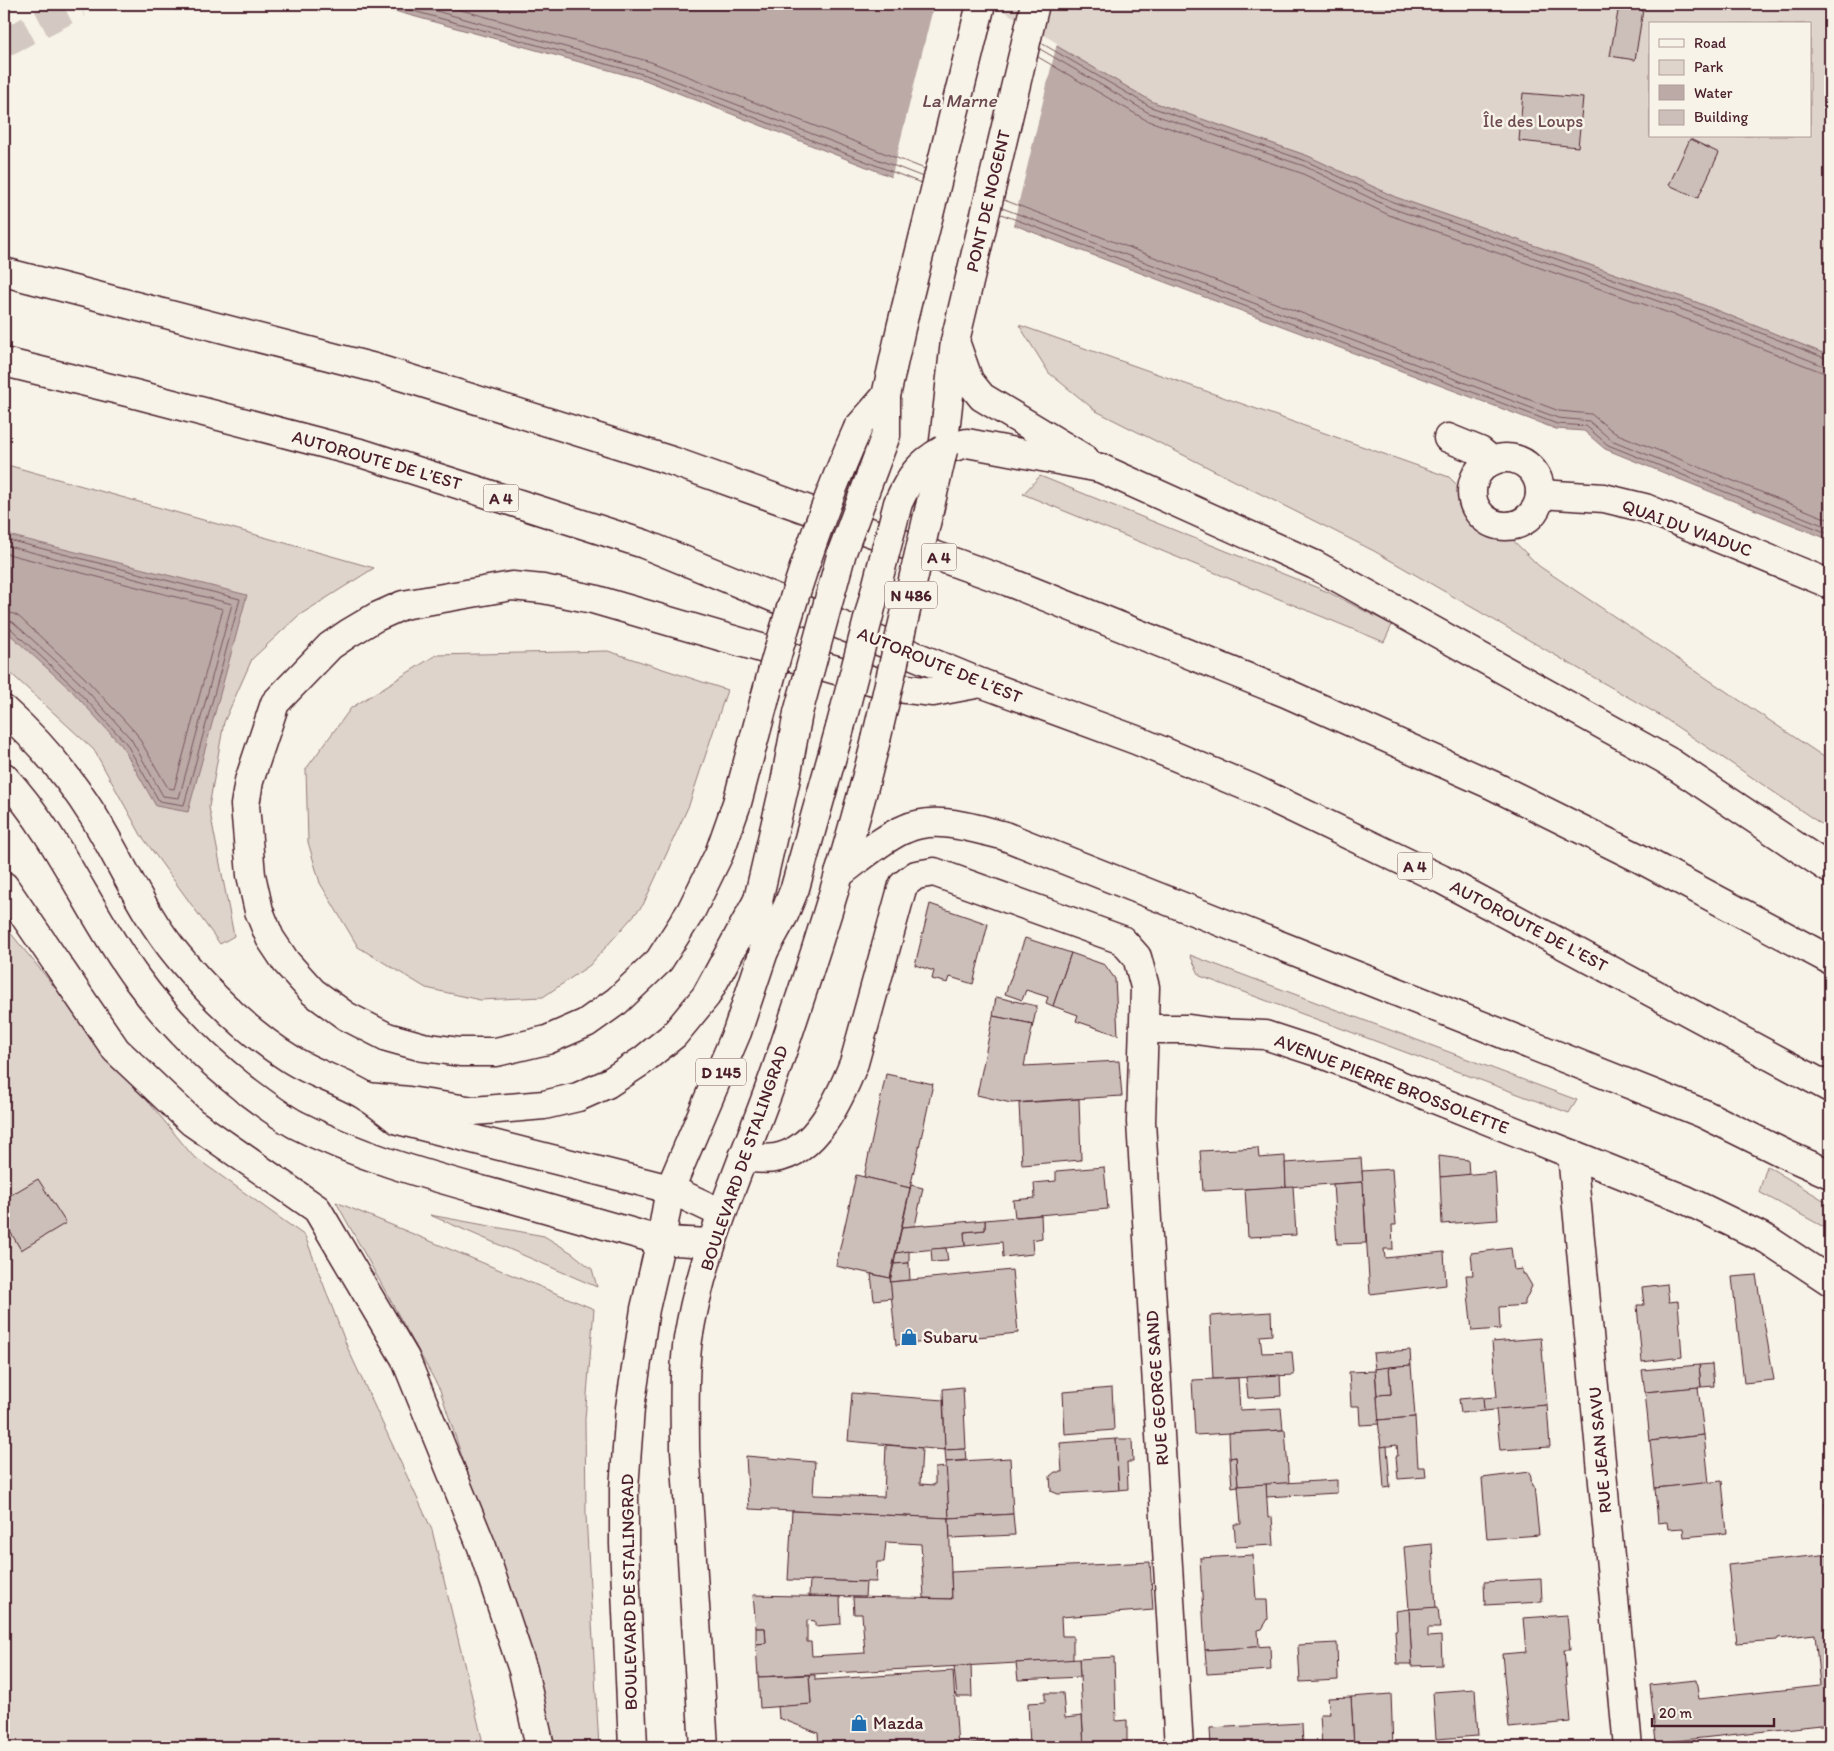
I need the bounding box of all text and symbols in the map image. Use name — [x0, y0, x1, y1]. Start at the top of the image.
legend — [1649, 22, 1812, 138]
text: Road — [1694, 34, 1727, 52]
text: Park — [1694, 58, 1724, 76]
text: Water — [1694, 84, 1733, 102]
water label: La Marne — [921, 89, 997, 112]
text: Building — [1694, 108, 1748, 126]
park label: Île des Loups — [1483, 110, 1583, 132]
street label: PONT DE NOGENT — [961, 128, 1015, 274]
street label: AUTOROUTE DE L’EST — [290, 425, 464, 495]
road number: A 4 — [484, 484, 518, 512]
street label: QUAI DU VIADUC — [1619, 494, 1755, 562]
road number: A 4 — [922, 544, 956, 570]
road number: N 486 — [885, 582, 937, 608]
street label: AUTOROUTE DE L’EST — [854, 622, 1026, 708]
road number: A 4 — [1398, 852, 1432, 879]
street label: AUTOROUTE DE L’EST — [1446, 875, 1612, 977]
street label: AVENUE PIERRE BROSSOLETTE — [1272, 1029, 1512, 1139]
street label: BOULEVARD DE STALINGRAD — [695, 1042, 793, 1274]
road number: D 145 — [696, 1058, 746, 1086]
street label: RUE GEORGE SAND — [1141, 1309, 1173, 1466]
place label: Subaru — [923, 1326, 978, 1348]
shop icon: Subaru — [899, 1327, 919, 1347]
street label: RUE JEAN SAVU — [1584, 1386, 1616, 1514]
street label: BOULEVARD DE STALINGRAD — [616, 1473, 642, 1711]
scale bar — [1652, 1696, 1774, 1728]
text: 20 m — [1659, 1704, 1693, 1722]
place label: Mazda — [873, 1712, 924, 1734]
shop icon: Mazda — [849, 1713, 869, 1733]

